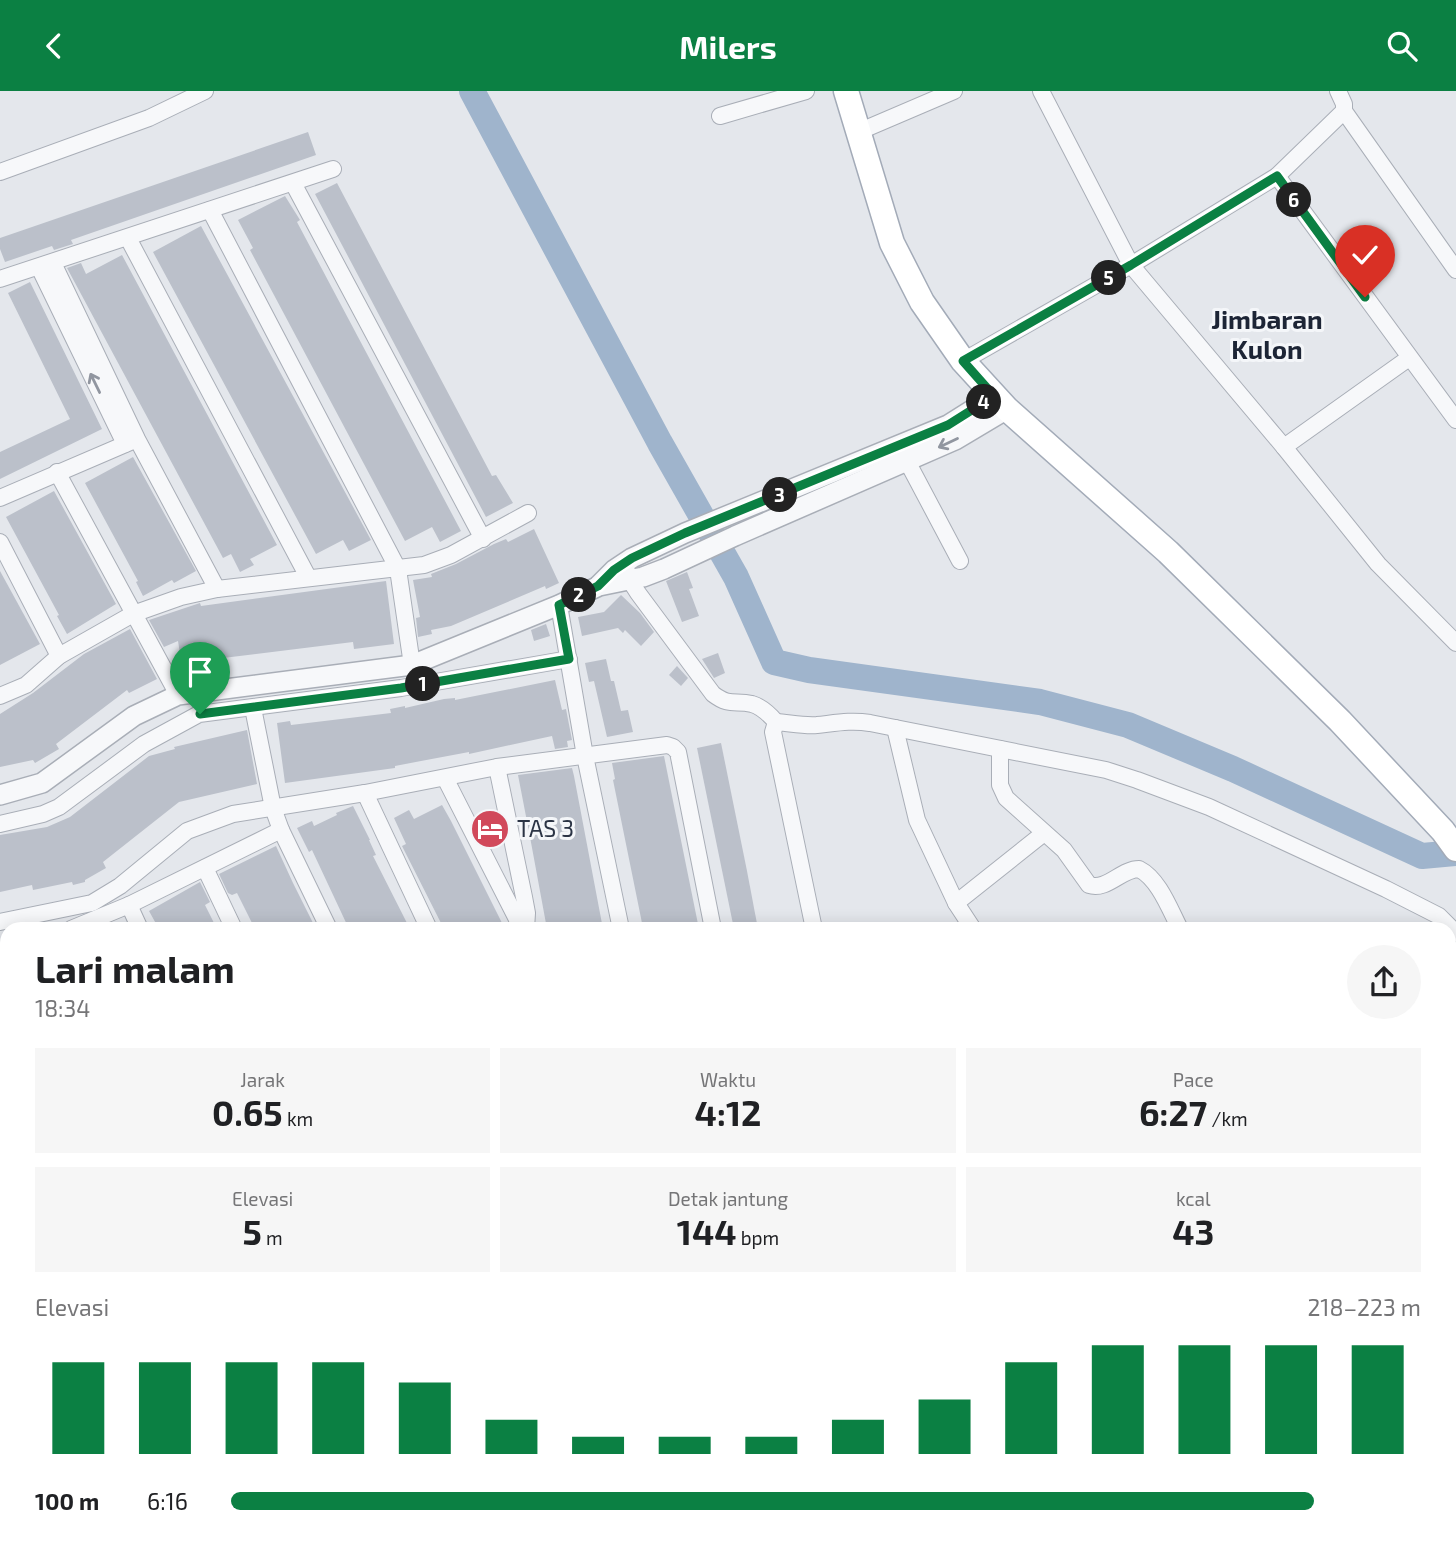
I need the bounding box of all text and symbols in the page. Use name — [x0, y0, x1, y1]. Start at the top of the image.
icon: back — [35, 27, 73, 65]
text: Milers — [679, 27, 777, 65]
icon: search — [1383, 27, 1421, 65]
pin: 6 — [1276, 183, 1312, 217]
text: 6 — [1288, 188, 1299, 211]
pin — [1335, 225, 1395, 297]
icon: check — [1346, 236, 1384, 274]
pin: 5 — [1092, 261, 1126, 295]
text: 5 — [1103, 266, 1114, 289]
district label: Jimbaran Kulon — [1211, 303, 1323, 364]
one-way arrow — [88, 373, 102, 394]
pin: 4 — [967, 385, 1002, 419]
text: 4 — [977, 390, 990, 413]
one-way arrow — [938, 436, 959, 450]
pin: 3 — [762, 477, 798, 513]
text: 3 — [774, 483, 785, 506]
pin: 2 — [562, 577, 596, 613]
text: 2 — [573, 583, 584, 606]
pin — [170, 642, 230, 714]
icon: arrive — [181, 653, 219, 691]
pin: 1 — [406, 667, 440, 701]
text: 1 — [418, 672, 427, 695]
hotel icon: TAS 3 — [469, 808, 511, 850]
place label: TAS 3 — [517, 814, 574, 842]
text: Lari malam — [35, 945, 235, 991]
button: share — [1347, 945, 1421, 1019]
text: 18:34 — [35, 994, 90, 1022]
text: Jarak — [240, 1068, 285, 1091]
text: Waktu — [700, 1068, 756, 1091]
text: Pace — [1173, 1068, 1214, 1091]
text: 0.65 — [212, 1091, 283, 1133]
text: 4:12 — [695, 1091, 761, 1133]
text: 6:27 — [1139, 1091, 1207, 1133]
text: km — [283, 1107, 313, 1130]
text: /km — [1207, 1107, 1248, 1130]
text: Elevasi — [232, 1187, 293, 1210]
text: Detak jantung — [668, 1187, 788, 1210]
text: kcal — [1176, 1187, 1211, 1210]
text: 5 — [243, 1210, 262, 1252]
text: 144 — [677, 1210, 736, 1252]
text: 43 — [1172, 1210, 1214, 1252]
text: m — [262, 1226, 283, 1249]
text: bpm — [736, 1226, 779, 1249]
text: Elevasi — [35, 1293, 109, 1321]
text: 218–223 m — [1307, 1293, 1421, 1321]
text: 100 m — [35, 1487, 99, 1515]
text: 6:16 — [147, 1487, 188, 1515]

